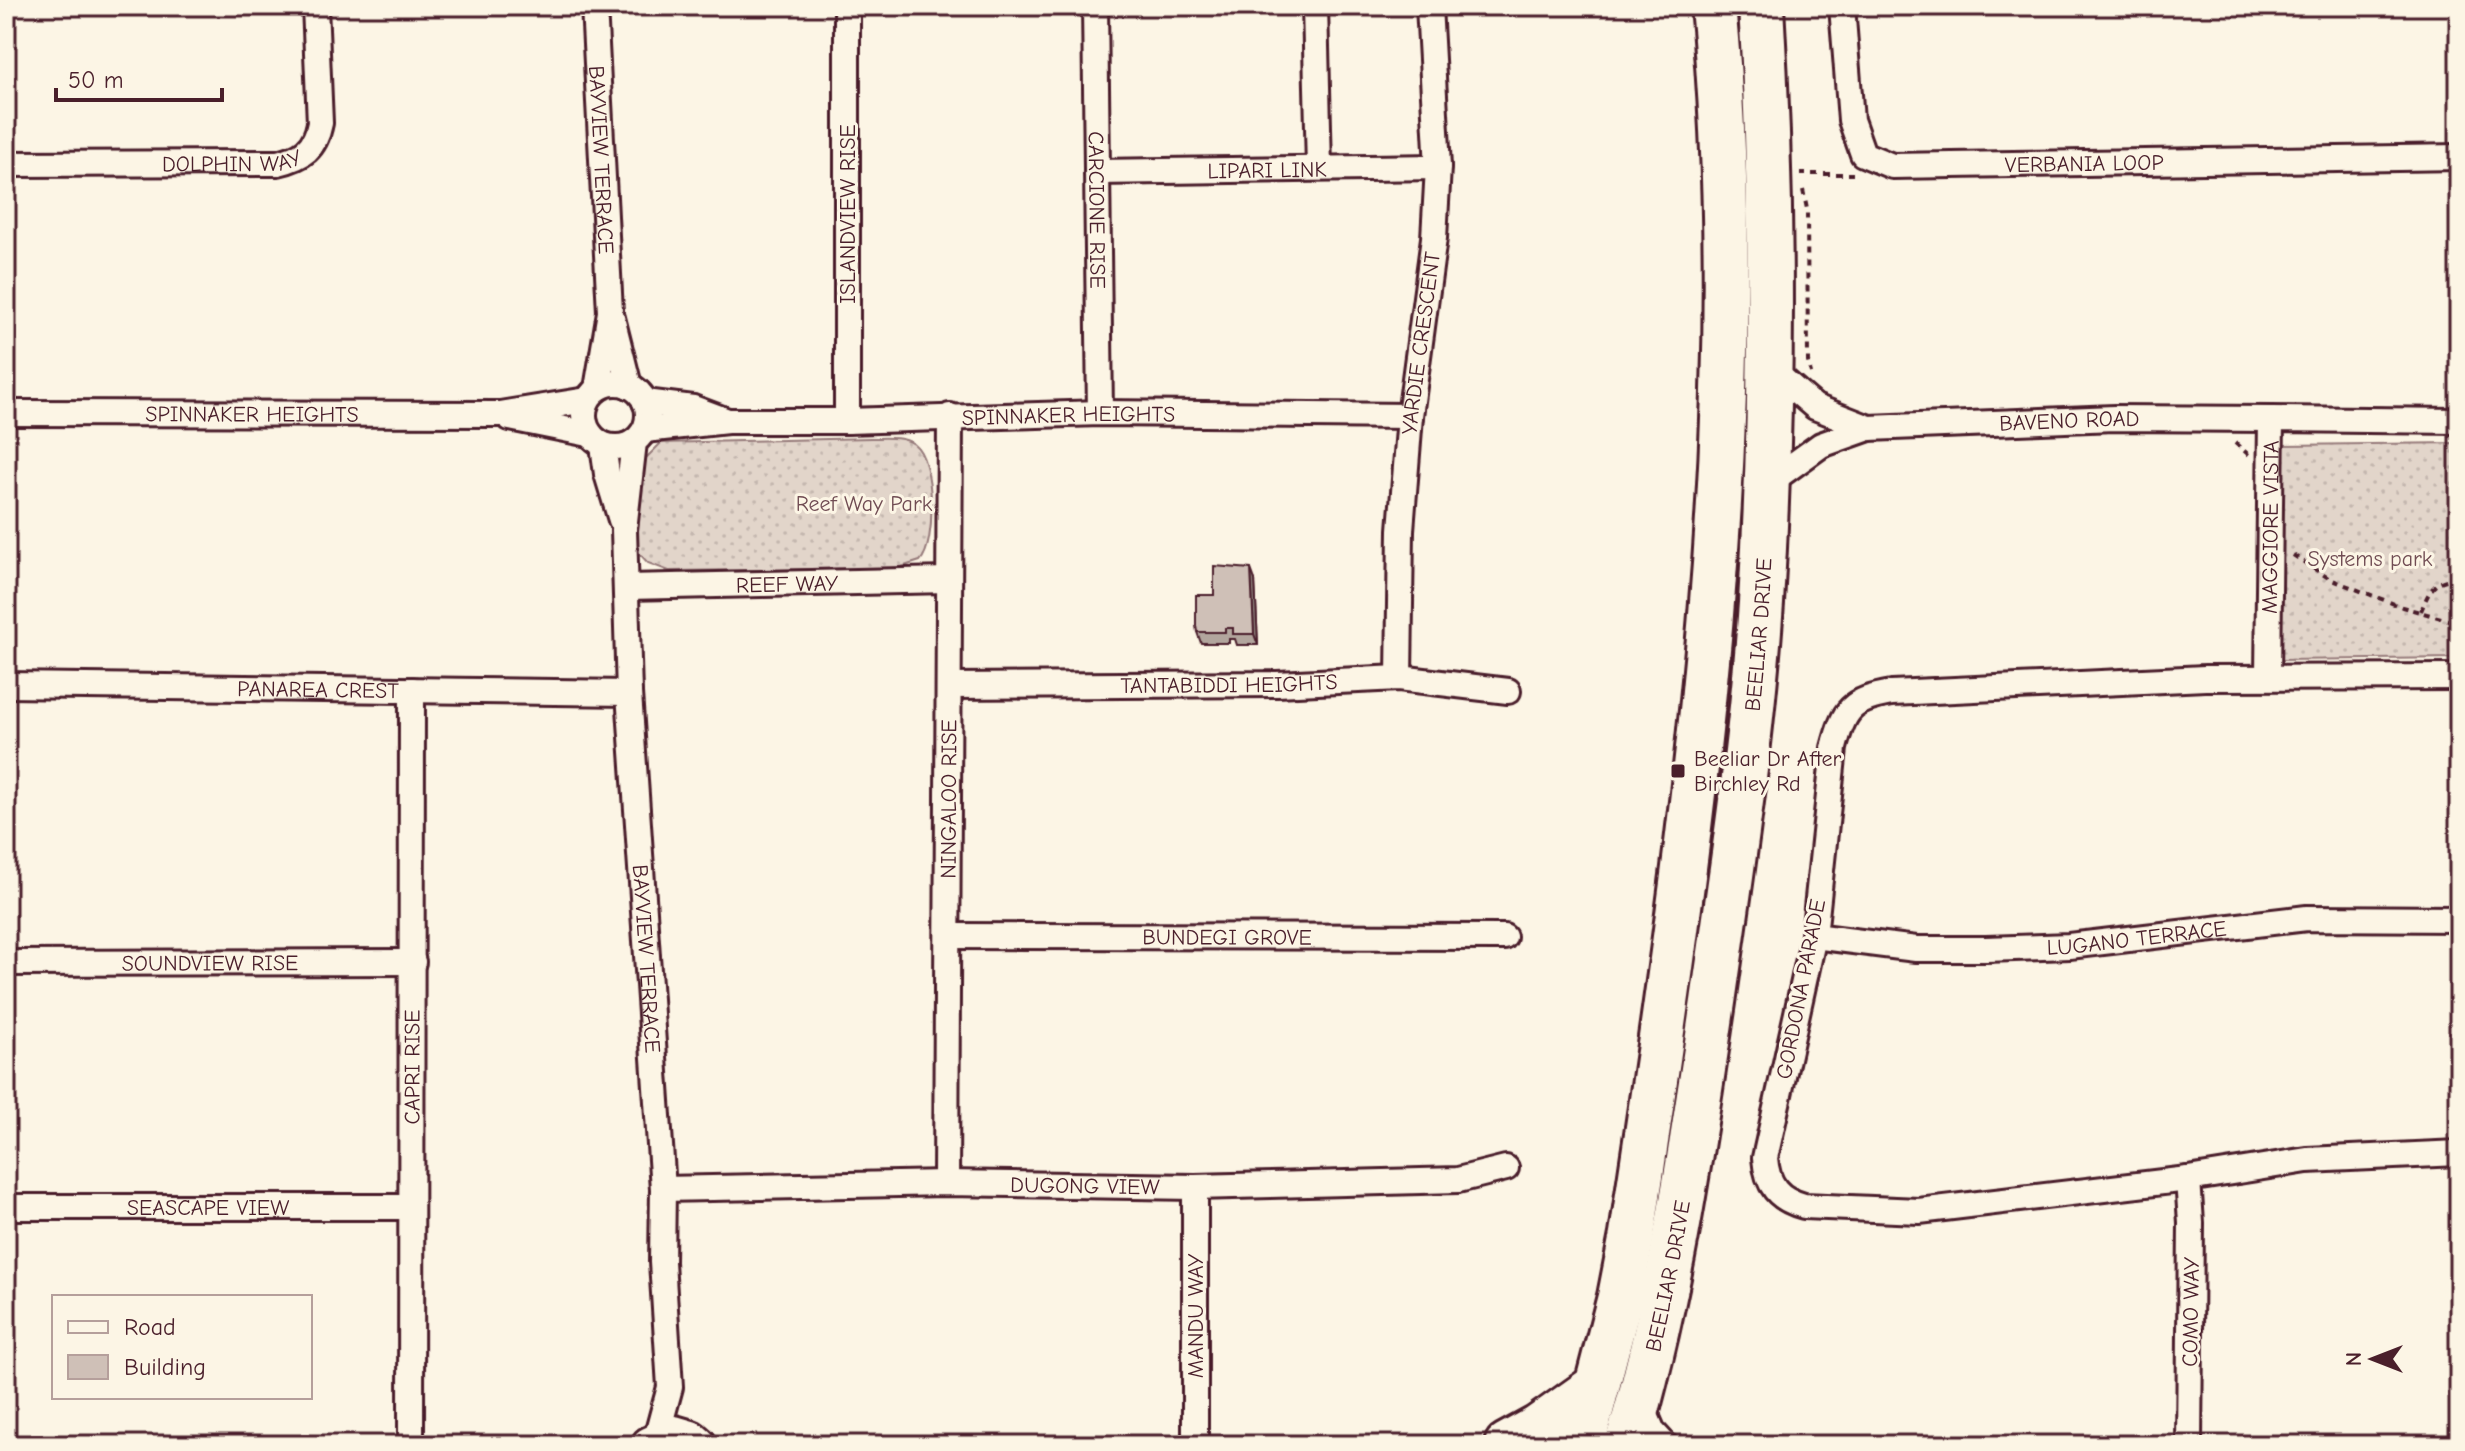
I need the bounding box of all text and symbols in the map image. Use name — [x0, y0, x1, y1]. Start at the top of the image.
scale bar — [56, 52, 222, 102]
street label: BAYVIEW TERRACE — [583, 65, 619, 255]
text: 50 m — [68, 66, 124, 94]
street label: ISLANDVIEW RISE — [835, 124, 861, 304]
street label: CARCIONE RISE — [1083, 131, 1110, 289]
street label: DOLPHIN WAY — [162, 144, 306, 177]
street label: VERBANIA LOOP — [2005, 150, 2164, 178]
street label: LIPARI LINK — [1207, 157, 1327, 184]
street label: YARDIE CRESCENT — [1397, 250, 1446, 436]
street label: SPINNAKER HEIGHTS — [145, 401, 359, 428]
street label: SPINNAKER HEIGHTS — [961, 401, 1175, 431]
street label: BAVENO ROAD — [1999, 406, 2140, 437]
street label: MAGGIORE VISTA — [2257, 440, 2285, 614]
park label: Reef Way Park — [796, 491, 933, 517]
park label: Systems park — [2308, 546, 2433, 572]
street label: BEELIAR DRIVE — [1740, 557, 1778, 713]
street label: REEF WAY — [736, 570, 838, 599]
street label: TANTABIDDI HEIGHTS — [1120, 669, 1338, 699]
street label: PANAREA CREST — [237, 676, 399, 704]
street label: NINGALOO RISE — [936, 719, 962, 879]
place label: Beeliar Dr After Birchley Rd — [1694, 746, 1841, 797]
marker: Beeliar Dr After Birchley Rd — [1669, 762, 1687, 780]
street label: BAYVIEW TERRACE — [627, 864, 666, 1054]
street label: GORDONA PARADE — [1771, 897, 1831, 1081]
street label: LUGANO TERRACE — [2046, 916, 2228, 961]
street label: BUNDEGI GROVE — [1142, 924, 1312, 951]
street label: SOUNDVIEW RISE — [122, 950, 298, 977]
street label: CAPRI RISE — [399, 1010, 426, 1124]
street label: DUGONG VIEW — [1010, 1172, 1160, 1200]
street label: SEASCAPE VIEW — [127, 1195, 289, 1221]
street label: BEELIAR DRIVE — [1640, 1198, 1696, 1354]
street label: MANDU WAY — [1183, 1254, 1209, 1378]
street label: COMO WAY — [2177, 1257, 2205, 1367]
legend — [52, 1295, 312, 1399]
text: Road — [124, 1313, 176, 1341]
north arrow — [2333, 1319, 2413, 1399]
text: N — [2341, 1352, 2367, 1366]
text: Building — [124, 1353, 206, 1381]

